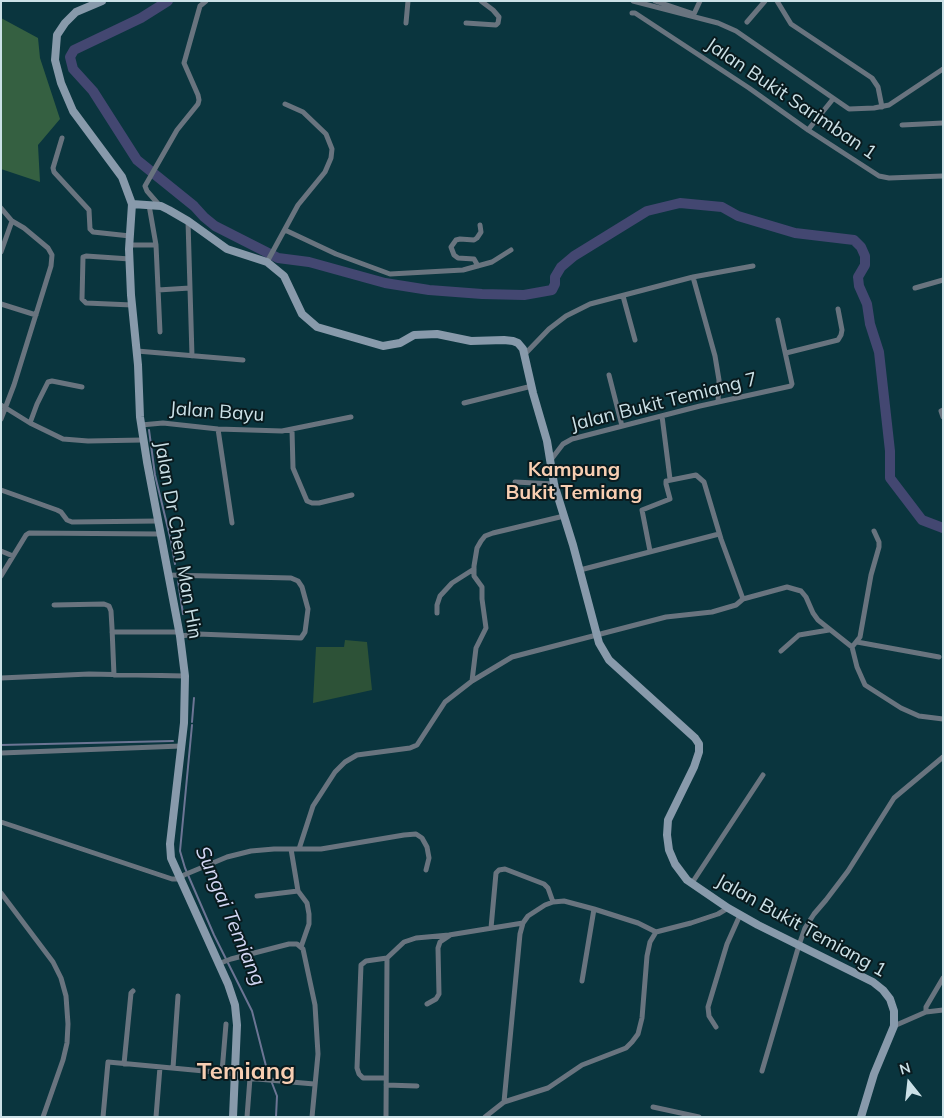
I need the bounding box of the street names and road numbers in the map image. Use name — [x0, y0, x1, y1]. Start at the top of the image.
street label: Jalan Bukit Sarimban 1 — [701, 33, 881, 165]
street label: Jalan Bukit Temiang 7 — [568, 368, 760, 436]
street label: Jalan Bayu — [169, 397, 265, 427]
street label: Jalan Dr Chen Man Hin — [149, 439, 207, 641]
street label: Jalan Bukit Temiang 1 — [712, 870, 890, 982]

